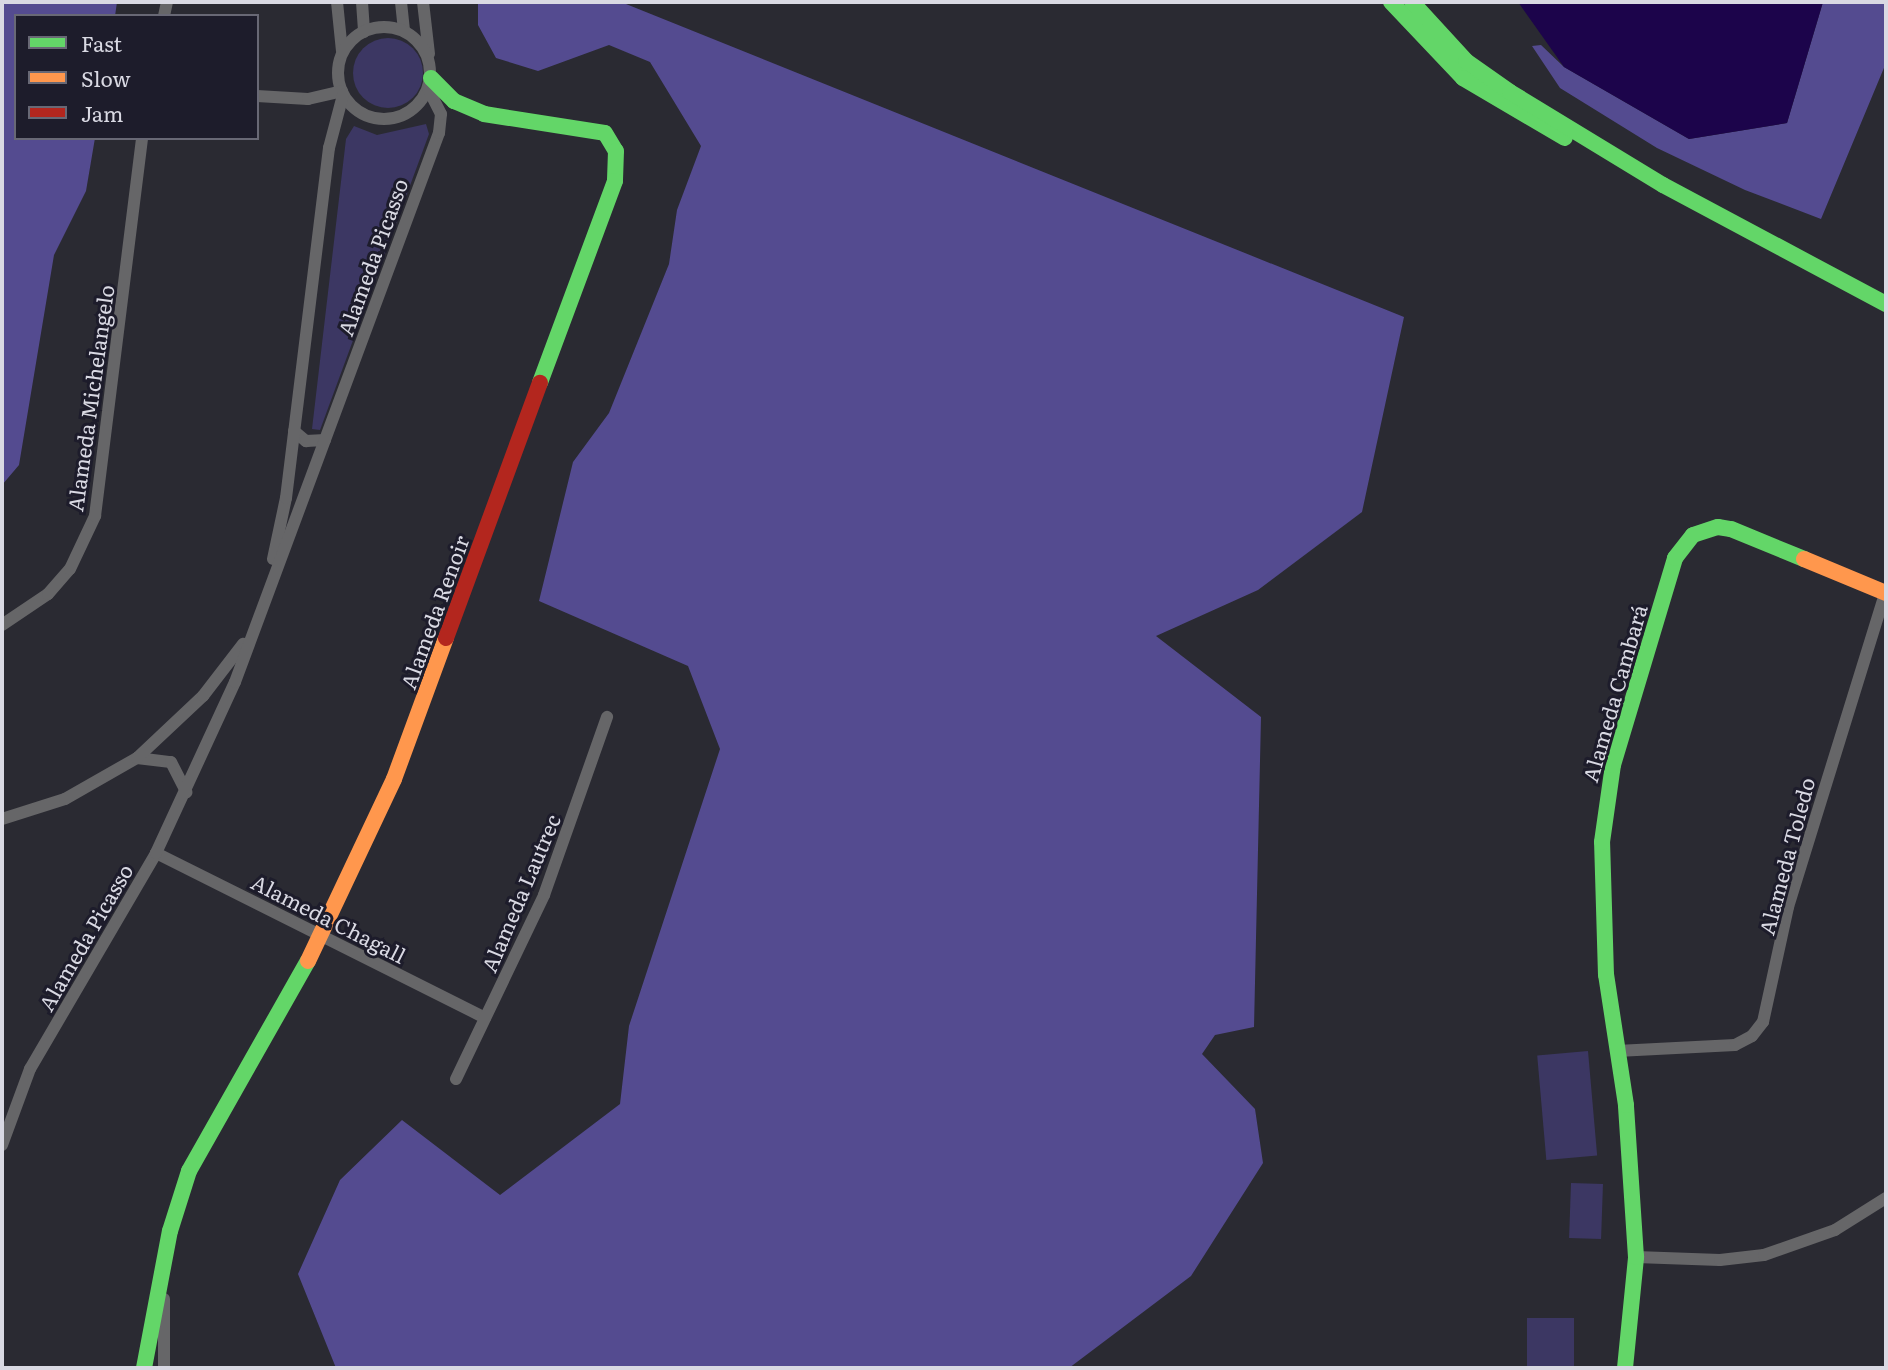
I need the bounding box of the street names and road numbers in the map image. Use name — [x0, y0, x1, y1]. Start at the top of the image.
street label: Alameda Picasso — [332, 175, 412, 339]
street label: Alameda Michelangelo — [62, 283, 118, 513]
street label: Alameda Renoir — [395, 532, 473, 692]
street label: Alameda Cambará — [1577, 601, 1651, 785]
street label: Alameda Toledo — [1753, 775, 1819, 937]
street label: Alameda Lautrec — [475, 810, 565, 976]
street label: Alameda Picasso — [33, 859, 137, 1015]
street label: Alameda Chagall — [248, 868, 410, 968]

